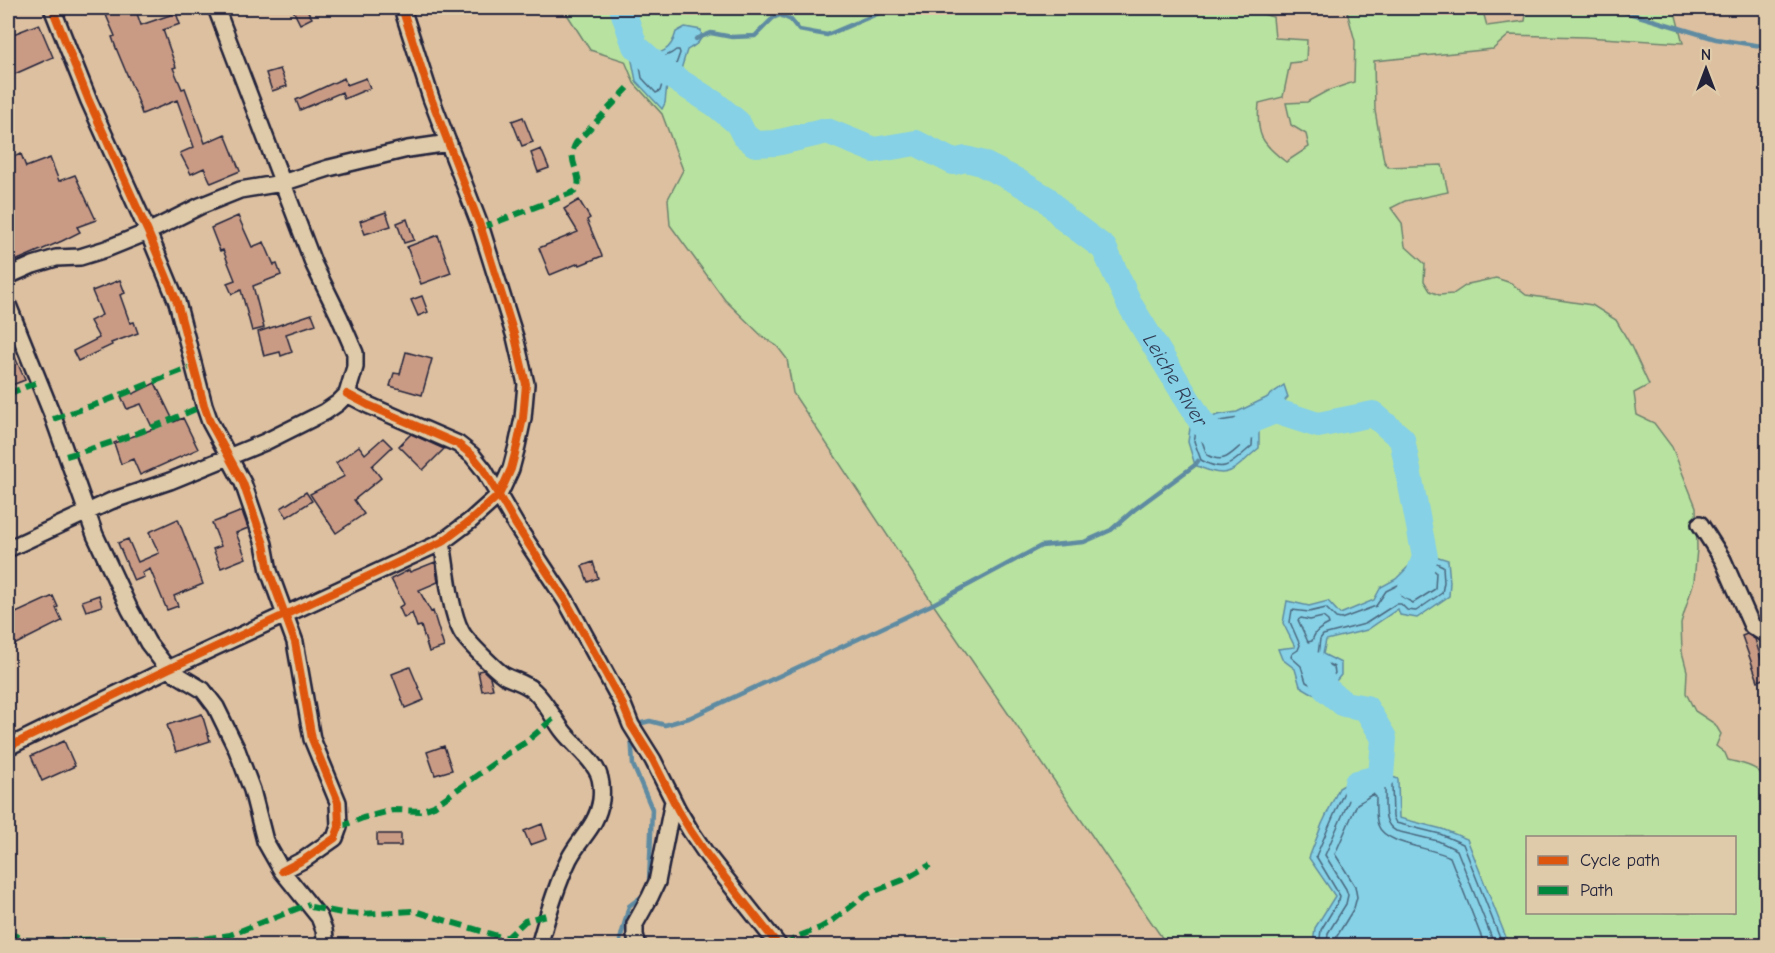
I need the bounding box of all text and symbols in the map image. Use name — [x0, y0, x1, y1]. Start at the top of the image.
north arrow — [1676, 39, 1736, 99]
text: N — [1701, 46, 1711, 64]
water label: Leiche River — [1139, 329, 1213, 431]
legend — [1526, 836, 1736, 914]
text: Cycle path — [1580, 850, 1660, 871]
text: Path — [1580, 880, 1613, 901]

